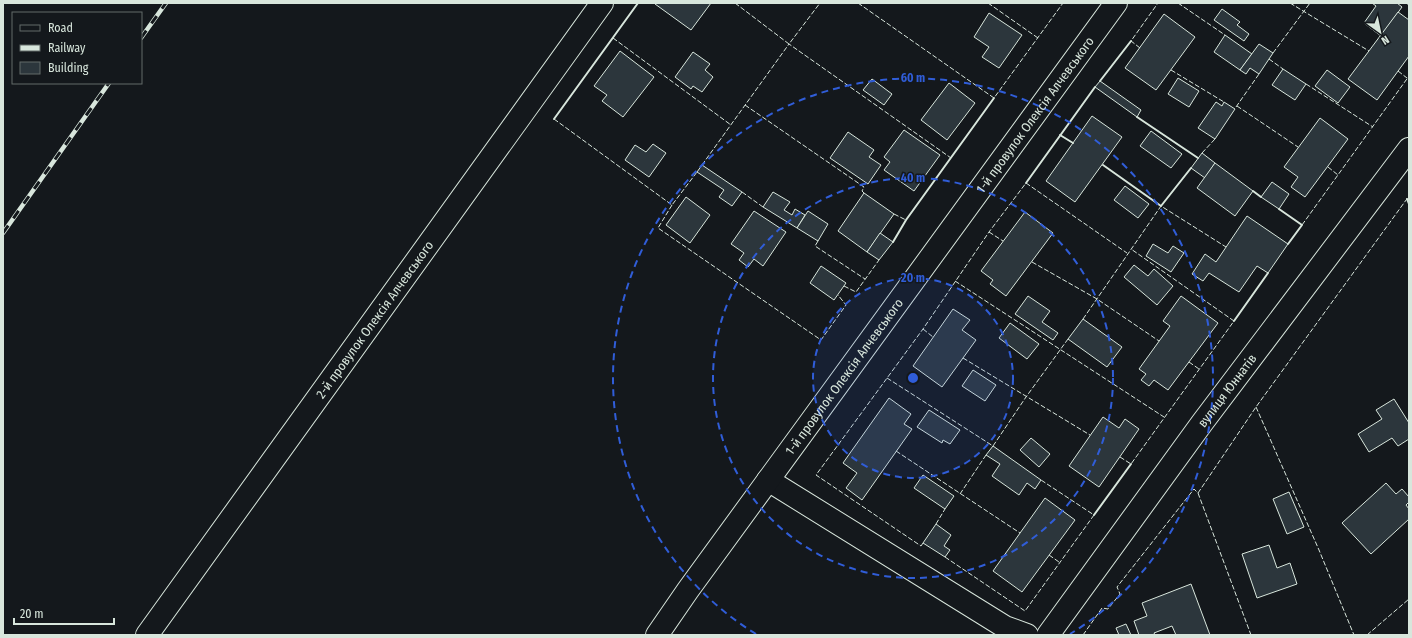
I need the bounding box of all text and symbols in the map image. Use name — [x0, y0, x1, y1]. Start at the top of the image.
legend — [12, 12, 142, 84]
north arrow — [1360, 12, 1400, 52]
text: Road — [48, 21, 73, 35]
street label: 1-й провулок Олексія Алчевського — [973, 33, 1097, 196]
text: N — [1379, 33, 1391, 47]
text: Railway — [48, 41, 86, 55]
text: Building — [48, 61, 89, 75]
text: 60 m — [901, 71, 925, 85]
text: 40 m — [901, 171, 925, 185]
street label: 2-й провулок Олексія Алчевського — [313, 238, 436, 401]
text: 20 m — [900, 271, 925, 285]
street label: 1-й провулок Олексія Алчевського — [782, 295, 906, 457]
street label: вулиця Юннатів — [1194, 351, 1259, 430]
centre of rings — [906, 371, 920, 385]
scale bar — [14, 600, 114, 626]
text: 20 m — [20, 607, 44, 621]

